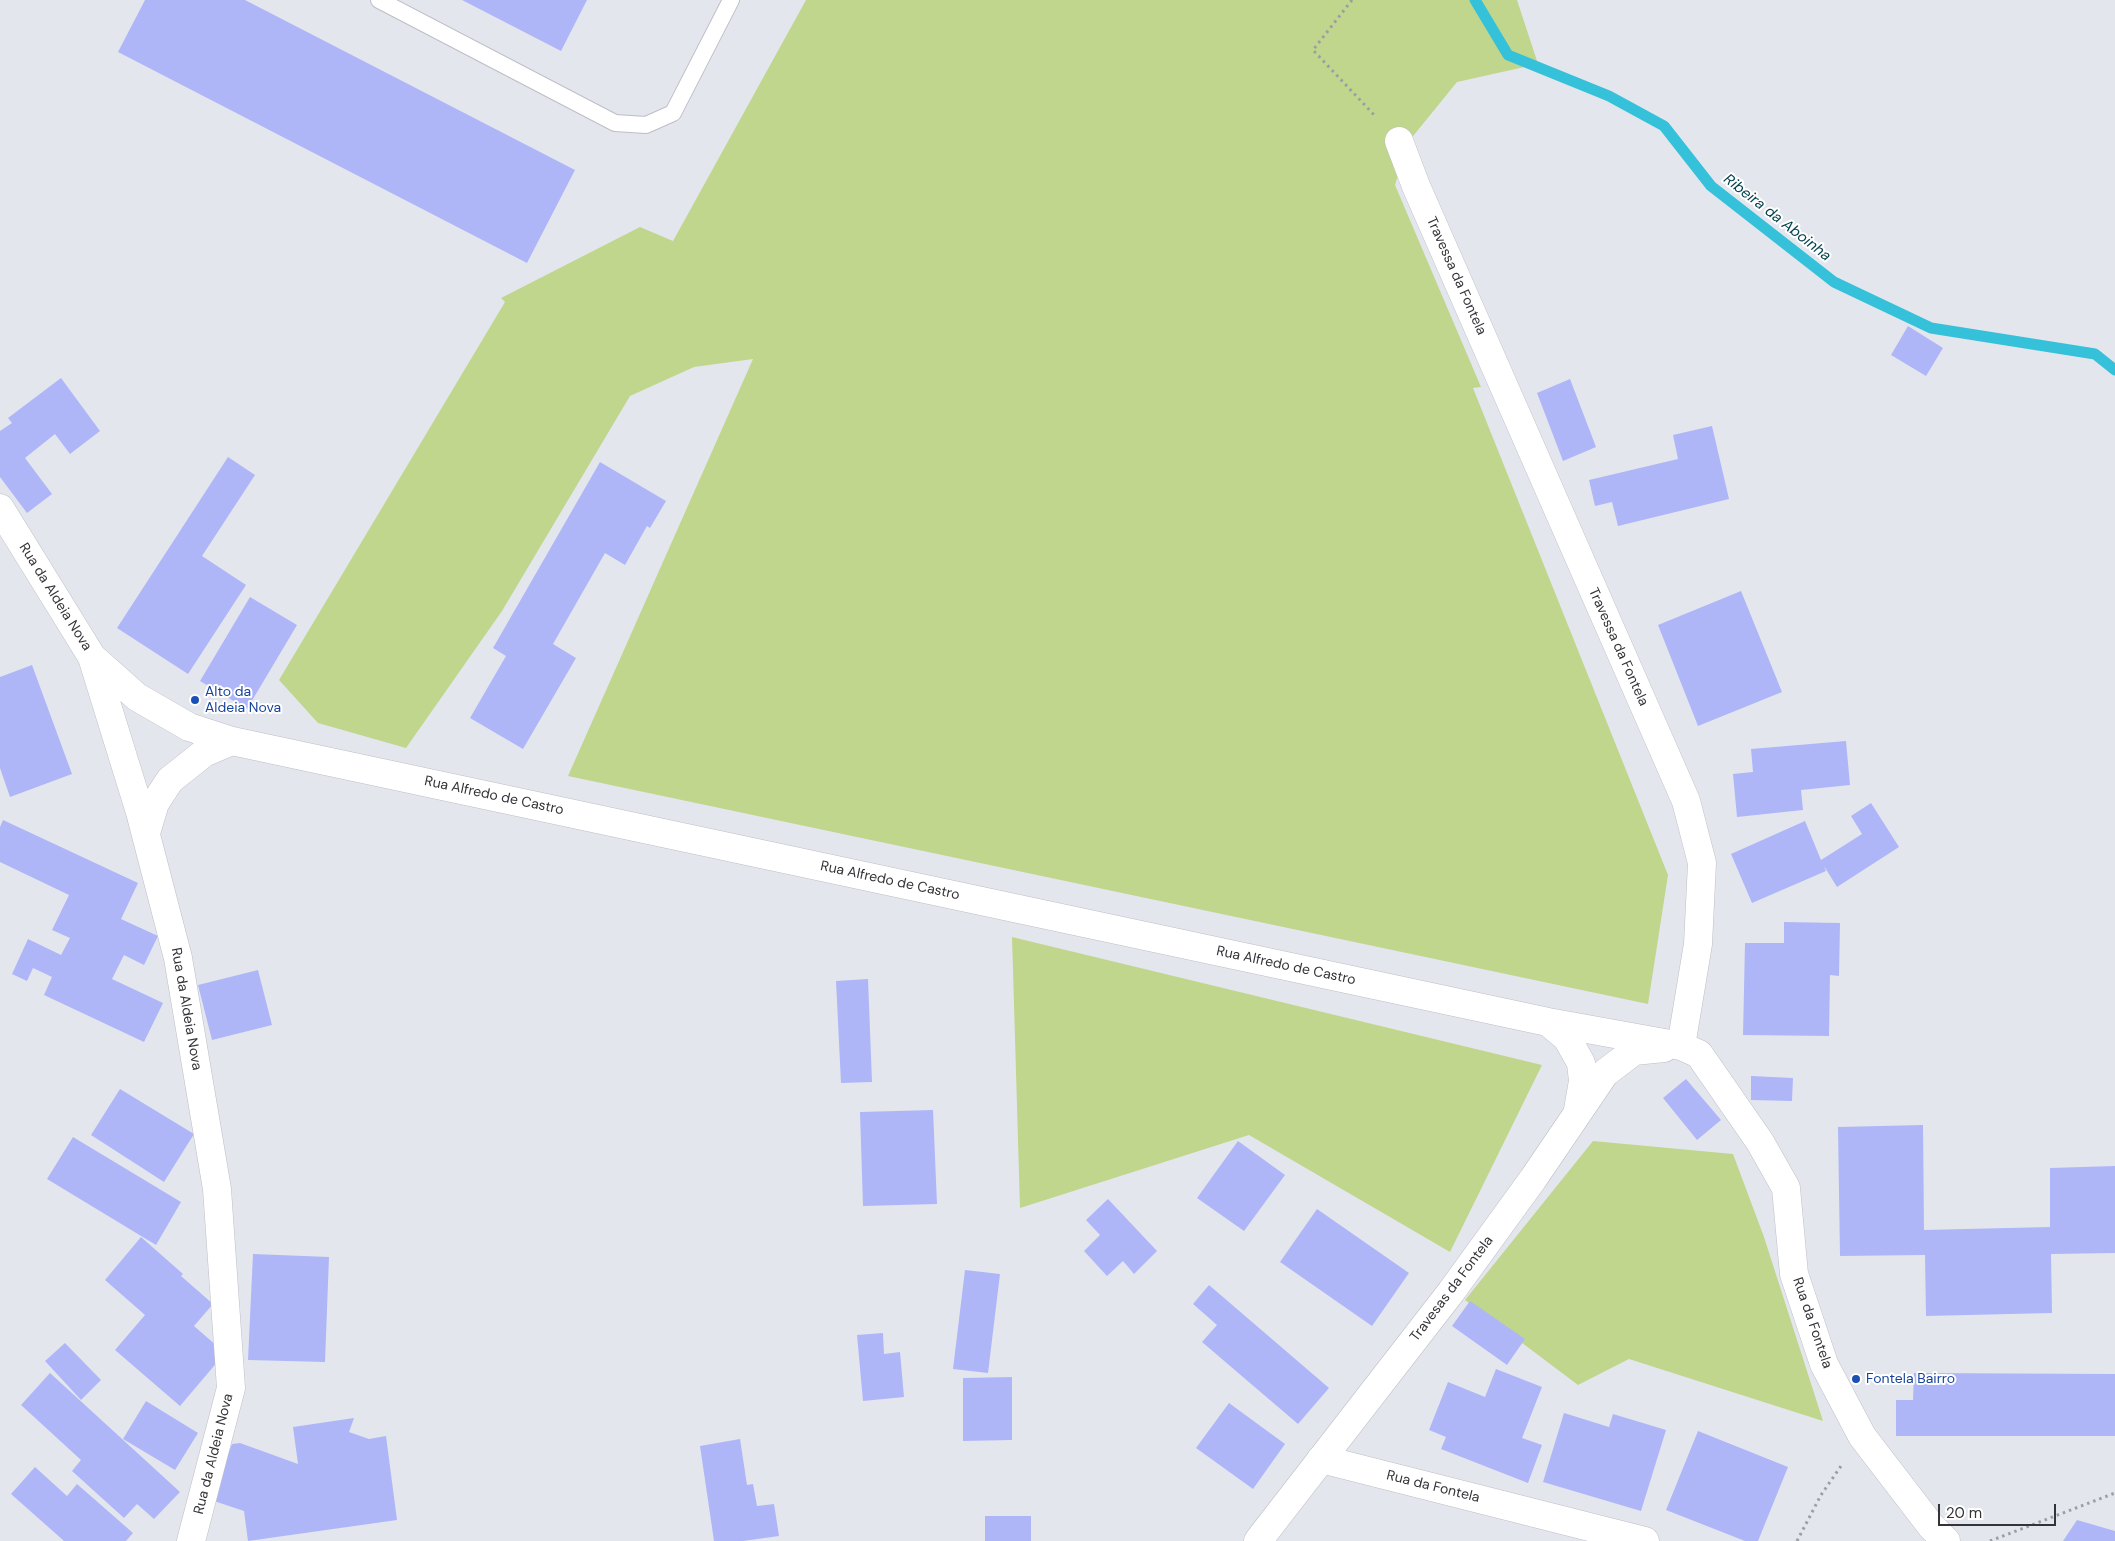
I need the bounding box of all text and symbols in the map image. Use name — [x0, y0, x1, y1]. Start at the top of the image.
water label: Ribeira da Aboinha — [1720, 170, 1834, 266]
street label: Travessa da Fontela — [1422, 214, 1490, 338]
street label: Rua da Aldeia Nova — [15, 540, 95, 654]
street label: Travessa da Fontela — [1584, 585, 1652, 709]
place label: Alto da Aldeia Nova — [205, 684, 281, 716]
marker: Alto da Aldeia Nova — [189, 694, 201, 706]
street label: Rua Alfredo de Castro — [423, 773, 565, 819]
street label: Rua Alfredo de Castro — [819, 858, 961, 904]
street label: Rua Alfredo de Castro — [1215, 943, 1357, 989]
street label: Rua da Aldeia Nova — [167, 947, 205, 1071]
street label: Travesas da Fontela — [1407, 1233, 1497, 1345]
street label: Rua da Fontela — [1789, 1275, 1835, 1371]
place label: Fontela Bairro — [1866, 1371, 1955, 1387]
marker: Fontela Bairro — [1850, 1373, 1862, 1385]
street label: Rua da Aldeia Nova — [191, 1392, 237, 1516]
street label: Rua da Fontela — [1385, 1467, 1481, 1507]
scale bar — [1940, 1494, 2058, 1526]
text: 20 m — [1946, 1503, 1982, 1523]

